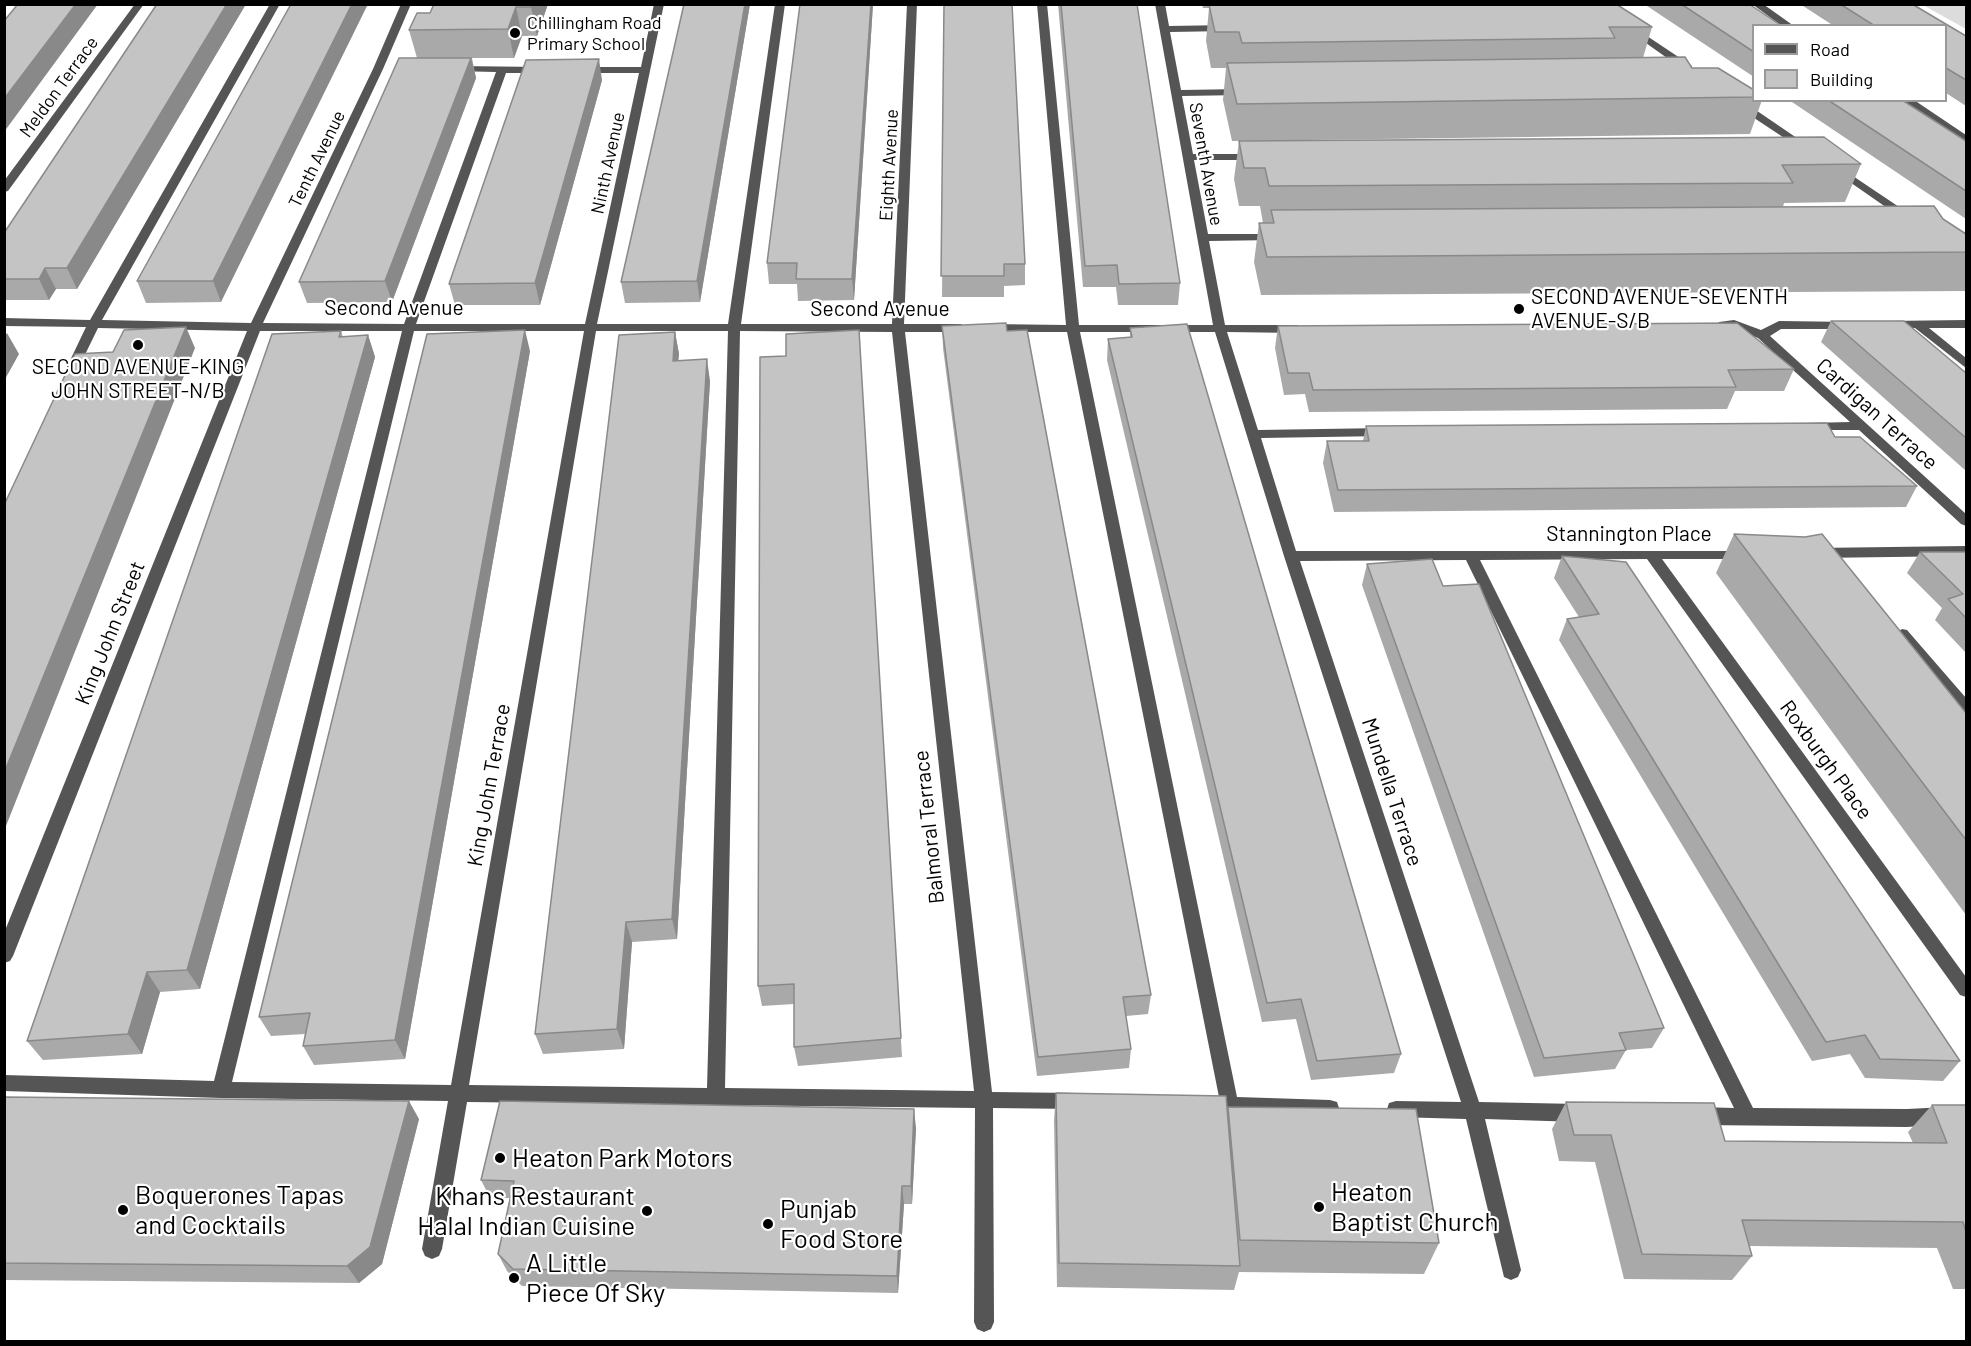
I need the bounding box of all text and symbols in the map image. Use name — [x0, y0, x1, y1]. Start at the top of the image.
place label: Chillingham Road Primary School — [527, 12, 662, 54]
legend — [1752, 24, 1947, 102]
marker: Chillingham Road Primary School — [508, 26, 522, 40]
street label: Meldon Terrace — [15, 32, 103, 142]
text: Road — [1810, 38, 1850, 60]
text: Building — [1810, 68, 1873, 90]
street label: Seventh Avenue — [1185, 101, 1227, 227]
street label: Tenth Avenue — [284, 107, 350, 211]
street label: Eighth Avenue — [875, 109, 903, 221]
street label: Ninth Avenue — [587, 110, 629, 216]
place label: SECOND AVENUE-SEVENTH AVENUE-S/B — [1531, 284, 1788, 334]
street label: Second Avenue — [324, 295, 464, 321]
street label: Second Avenue — [810, 296, 950, 322]
marker: SECOND AVENUE-SEVENTH AVENUE-S/B — [1512, 302, 1526, 316]
marker: SECOND AVENUE-KING JOHN STREET-N/B — [131, 338, 145, 352]
street label: Cardigan Terrace — [1811, 353, 1943, 475]
place label: SECOND AVENUE-KING JOHN STREET-N/B — [32, 354, 244, 404]
street label: Stannington Place — [1546, 521, 1712, 547]
street label: King John Street — [70, 558, 150, 708]
street label: Roxburgh Place — [1774, 696, 1878, 824]
street label: King John Terrace — [462, 702, 516, 868]
street label: Mundella Terrace — [1356, 715, 1428, 869]
street label: Balmoral Terrace — [908, 749, 950, 905]
place label: Heaton Park Motors — [512, 1142, 732, 1174]
marker: Heaton Park Motors — [493, 1151, 507, 1165]
place label: Heaton Baptist Church — [1331, 1176, 1499, 1238]
place label: Boquerones Tapas and Cocktails — [135, 1179, 344, 1240]
place label: Khans Restaurant Halal Indian Cuisine — [417, 1180, 635, 1242]
place label: Punjab Food Store — [780, 1193, 903, 1254]
marker: Heaton Baptist Church — [1312, 1200, 1326, 1214]
marker: Boquerones Tapas and Cocktails — [116, 1203, 130, 1217]
marker: Khans Restaurant Halal Indian Cuisine — [640, 1204, 654, 1218]
marker: Punjab Food Store — [761, 1217, 775, 1231]
place label: A Little Piece Of Sky — [526, 1247, 665, 1308]
marker: A Little Piece Of Sky — [507, 1271, 521, 1285]

